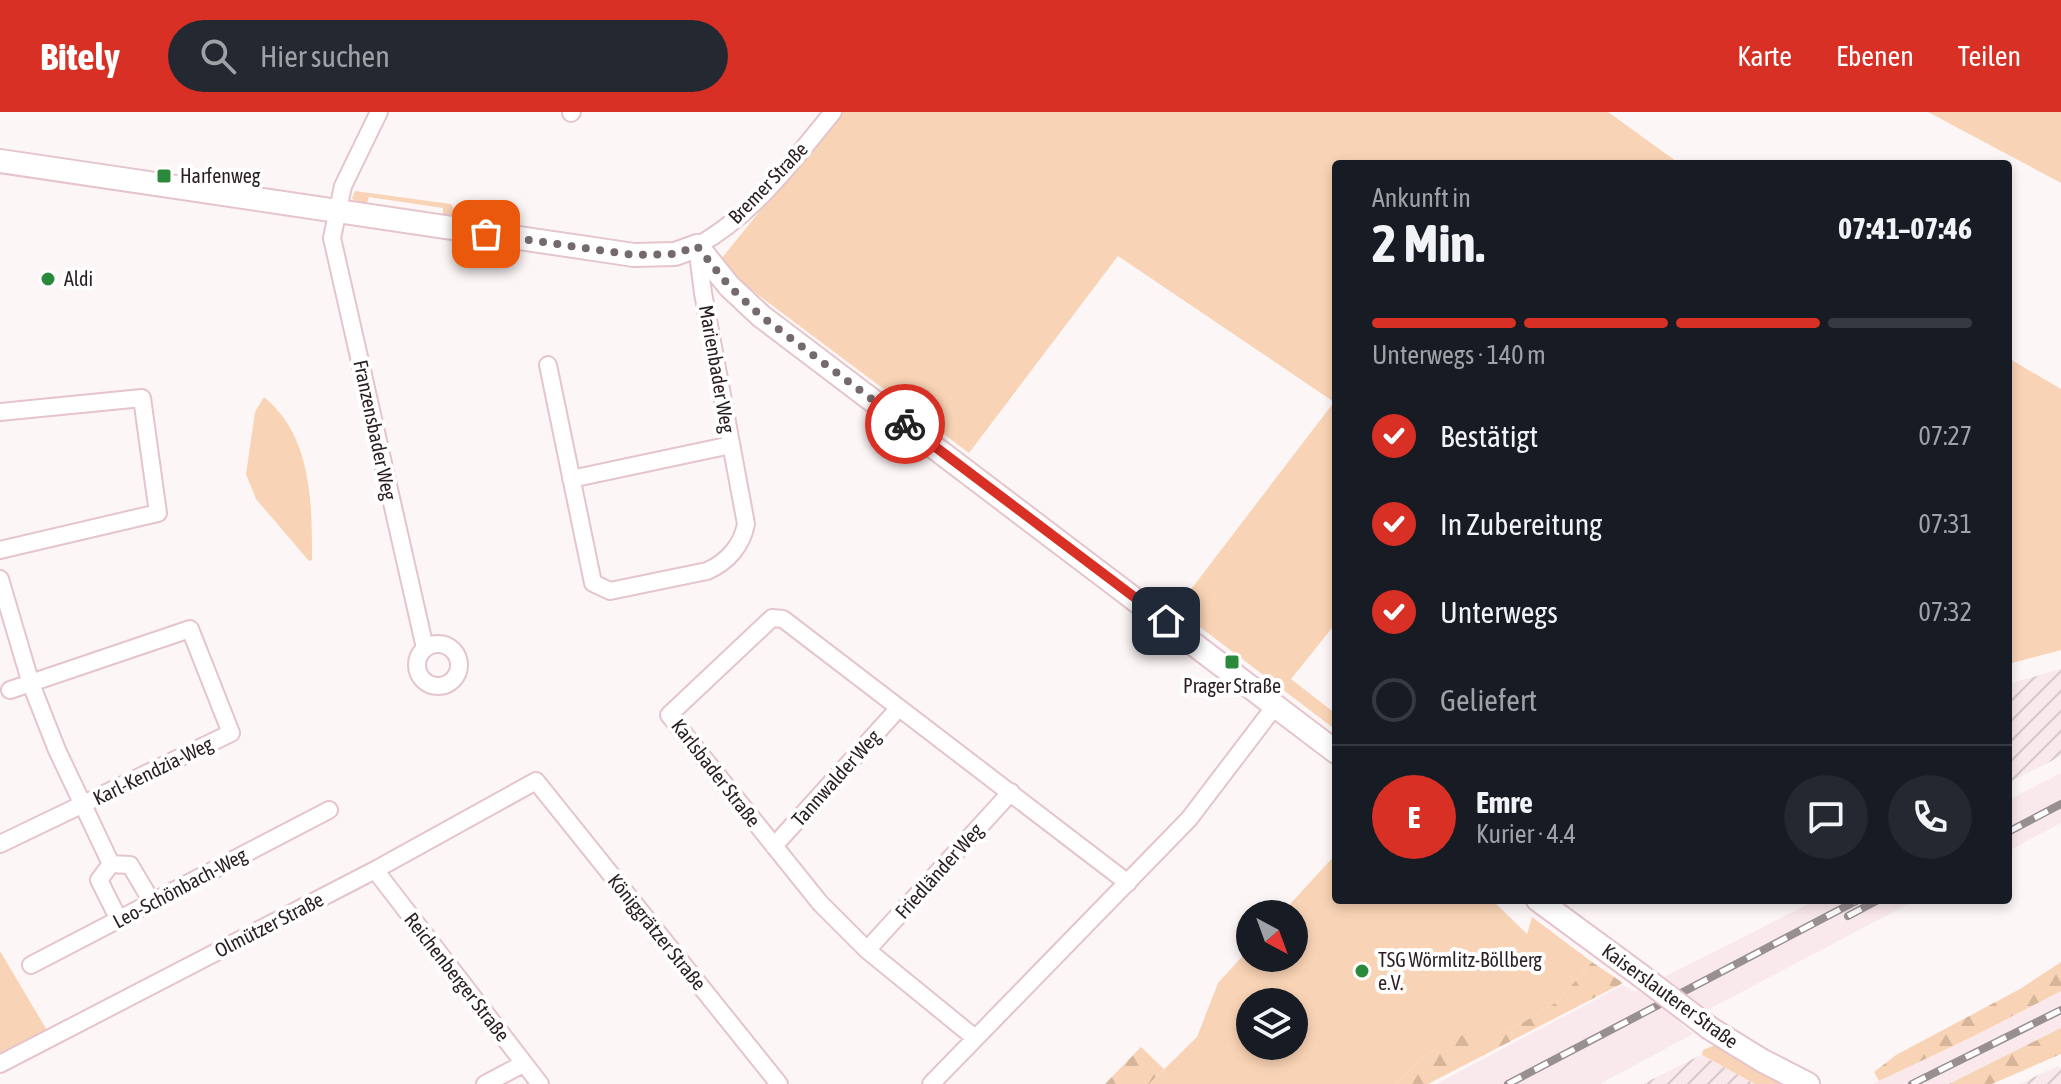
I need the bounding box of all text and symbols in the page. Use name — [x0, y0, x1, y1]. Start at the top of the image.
search box — [168, 20, 728, 92]
icon: search — [196, 34, 240, 78]
text: Bitely — [40, 35, 120, 78]
text: Hier suchen — [260, 39, 390, 73]
text: Karte — [1737, 40, 1792, 72]
text: Ebenen — [1836, 40, 1914, 72]
text: Teilen — [1958, 40, 2021, 72]
street label: Bremer Straße — [723, 137, 812, 228]
place label: Harfenweg — [180, 164, 261, 187]
marker: Harfenweg — [155, 167, 173, 185]
text: Ankunft in — [1372, 183, 1471, 213]
pin — [452, 200, 520, 268]
text: 07:41–07:46 — [1838, 211, 1972, 245]
icon: bag — [464, 212, 508, 256]
text: 2 Min. — [1372, 213, 1485, 273]
place label: Aldi — [64, 267, 93, 290]
marker: Aldi — [39, 270, 57, 288]
street label: Marienbader Weg — [695, 303, 740, 435]
text: Unterwegs · 140 m — [1372, 340, 1546, 370]
street label: Franzensbader Weg — [349, 358, 402, 502]
courier — [865, 384, 945, 464]
icon: bike — [883, 402, 927, 446]
icon: check — [1372, 414, 1416, 458]
text: Bestätigt — [1440, 419, 1538, 453]
text: 07:27 — [1918, 421, 1972, 451]
icon: check — [1372, 502, 1416, 546]
text: In Zubereitung — [1440, 507, 1602, 541]
text: 07:31 — [1918, 509, 1972, 539]
pin — [1132, 587, 1200, 655]
icon: check — [1372, 590, 1416, 634]
text: Unterwegs — [1440, 595, 1558, 629]
text: 07:32 — [1918, 597, 1972, 627]
icon: home — [1144, 599, 1188, 643]
marker: Prager Straße — [1223, 653, 1241, 671]
place label: Prager Straße — [1183, 674, 1281, 697]
text: Geliefert — [1440, 683, 1537, 717]
street label: Karlsbader Straße — [667, 714, 766, 831]
street label: Tannwalder Weg — [787, 725, 885, 830]
street label: Karl-Kendzia-Weg — [89, 731, 217, 809]
button: chat — [1784, 775, 1868, 859]
button: phone — [1888, 775, 1972, 859]
text: Emre — [1476, 785, 1533, 819]
text: E — [1408, 800, 1420, 834]
street label: Friedländer Weg — [890, 818, 987, 923]
text: Kurier · 4.4 — [1476, 819, 1576, 849]
street label: Leo-Schönbach-Weg — [109, 842, 251, 932]
street label: Königgrätzer Straße — [604, 869, 711, 994]
street label: Olmützer Straße — [211, 887, 327, 962]
north arrow — [1236, 900, 1308, 972]
map controls — [1236, 900, 1308, 1060]
street label: Reichenberger Straße — [400, 908, 515, 1046]
street label: Kaiserslauterer Straße — [1598, 939, 1743, 1053]
place label: TSG Wörmlitz-Böllberg e.V. — [1378, 948, 1542, 994]
marker: TSG Wörmlitz-Böllberg e.V. — [1353, 962, 1371, 980]
button: layers — [1236, 988, 1308, 1060]

